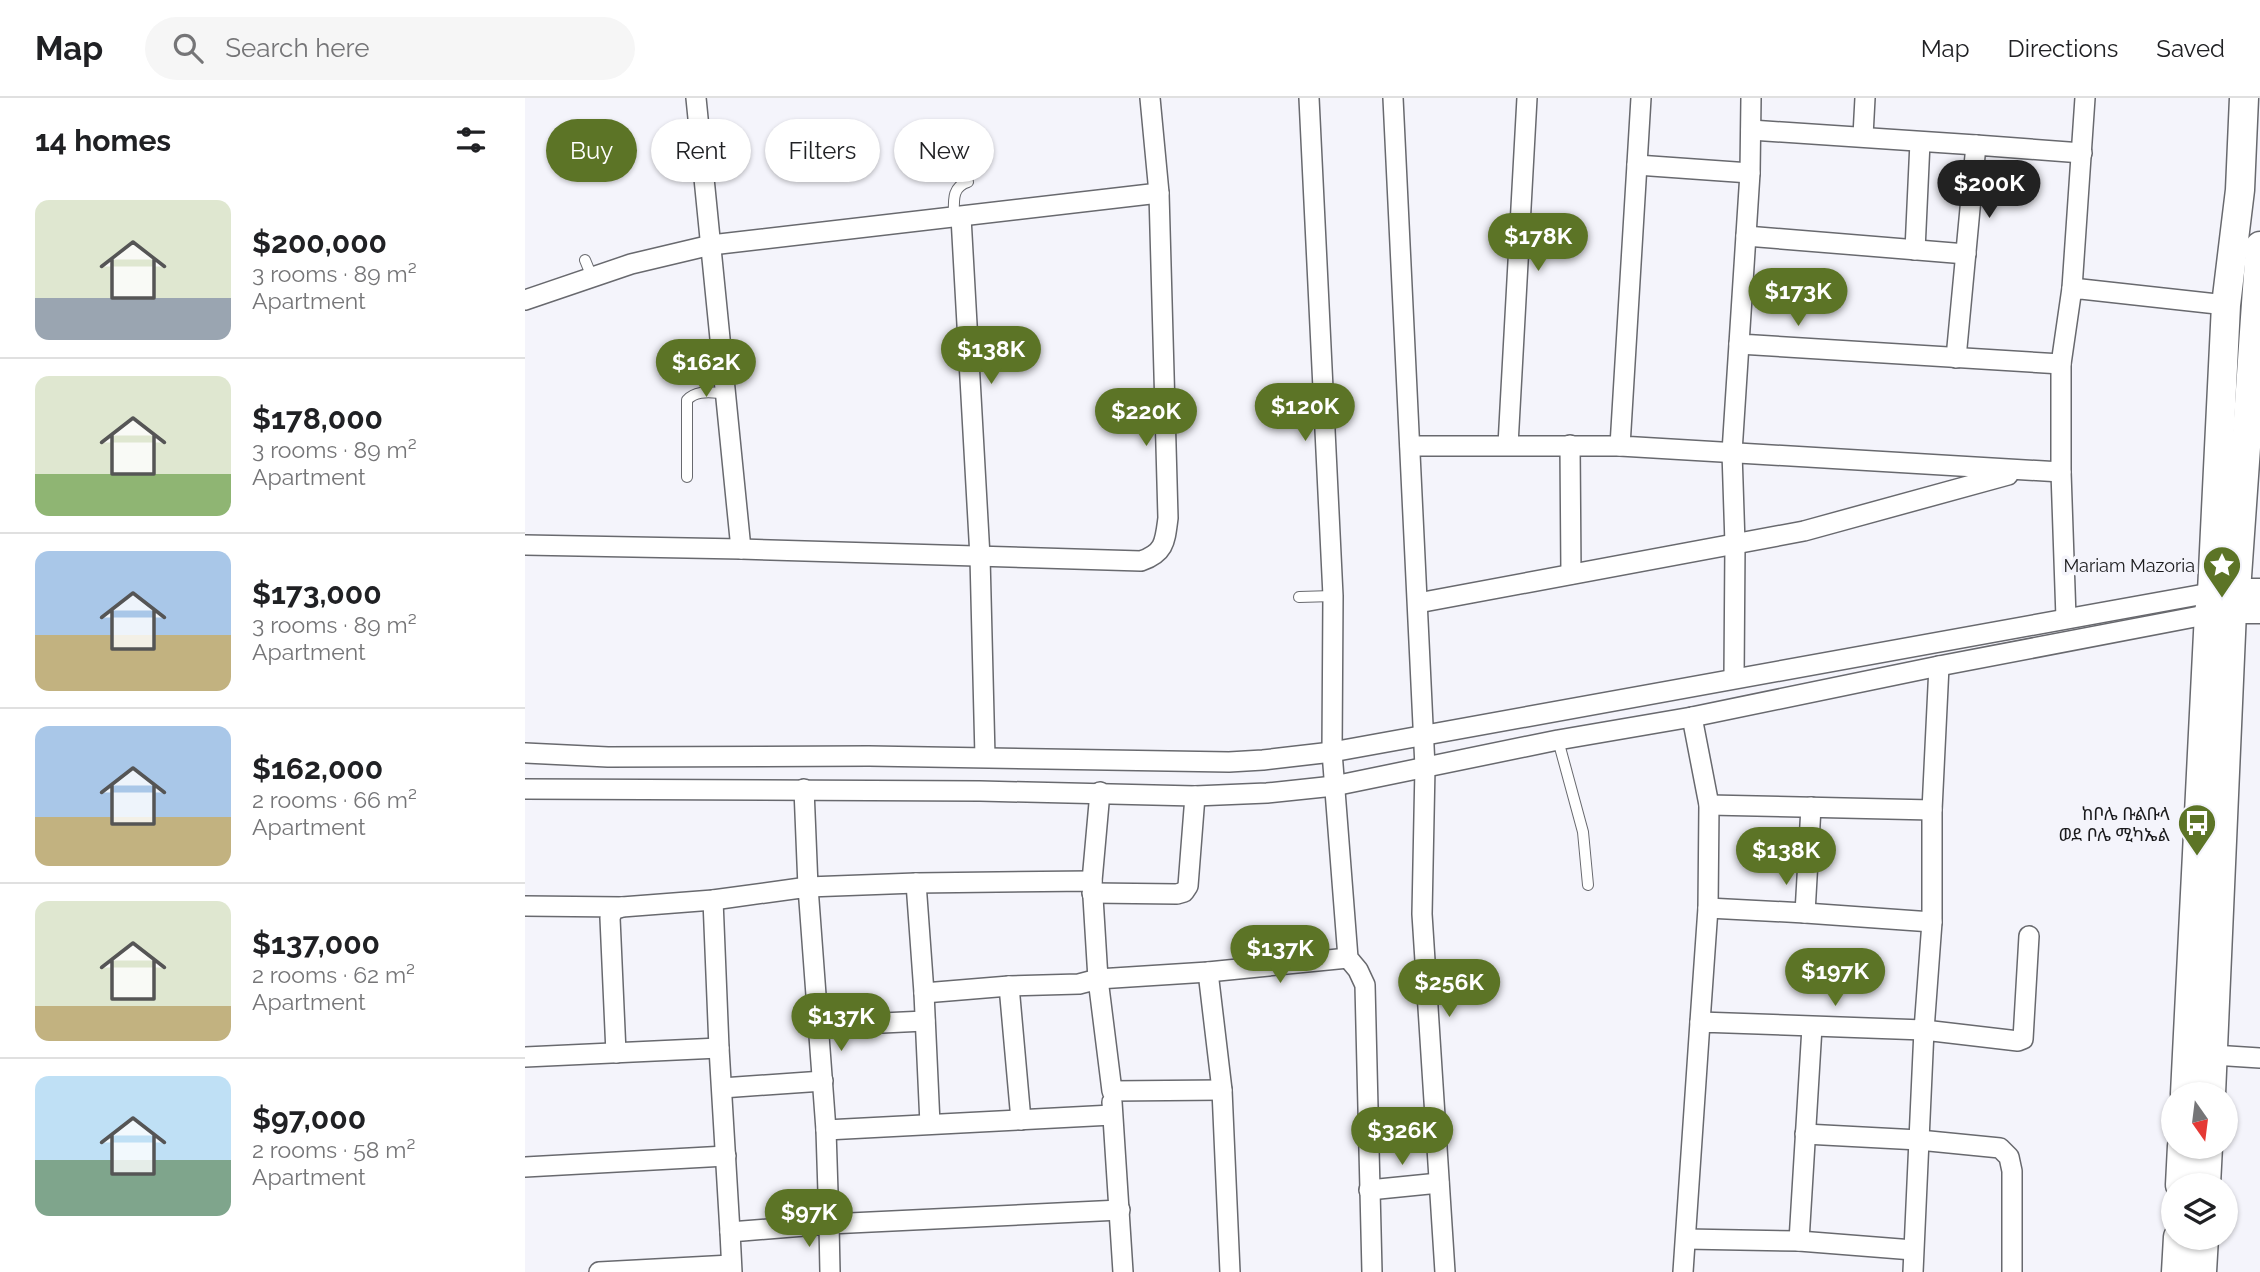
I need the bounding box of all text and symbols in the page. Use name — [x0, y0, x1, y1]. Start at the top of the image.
search box — [145, 17, 635, 80]
text: Map — [35, 29, 103, 68]
icon: search — [169, 29, 207, 67]
text: Search here — [225, 33, 370, 63]
text: Map — [1921, 34, 1970, 63]
text: Directions — [2008, 34, 2118, 63]
text: Saved — [2156, 34, 2225, 63]
chip: Buy — [546, 119, 637, 182]
chip: Rent — [651, 119, 751, 182]
chip: Filters — [765, 119, 880, 182]
chip: New — [894, 119, 994, 182]
icon: filters — [452, 121, 490, 159]
text: 14 homes — [35, 123, 171, 158]
pin: $200K — [1940, 160, 2038, 220]
text: $200K — [1953, 169, 2025, 196]
pin: $178K — [1489, 214, 1587, 273]
text: $178K — [1504, 222, 1572, 249]
text: $200,000 — [252, 225, 387, 260]
icon: home — [91, 228, 175, 312]
text: 3 rooms · 89 m² — [252, 260, 417, 287]
pin: $173K — [1749, 268, 1847, 328]
text: $173K — [1764, 277, 1832, 304]
text: Apartment — [252, 287, 366, 314]
pin: $138K — [942, 327, 1040, 386]
text: $138K — [957, 335, 1025, 362]
pin: $162K — [657, 340, 755, 399]
text: $162K — [672, 348, 740, 375]
pin: $120K — [1256, 384, 1354, 443]
pin: $220K — [1097, 388, 1195, 448]
text: $120K — [1271, 392, 1339, 419]
text: $220K — [1111, 397, 1181, 424]
text: $178,000 — [252, 401, 383, 436]
icon: home — [91, 404, 175, 488]
text: 3 rooms · 89 m² — [252, 436, 417, 463]
text: Apartment — [252, 463, 366, 490]
place icon: Mariam Mazoria — [2201, 544, 2243, 599]
place label: Mariam Mazoria — [2063, 555, 2195, 576]
text: $173,000 — [252, 576, 382, 611]
icon: home — [91, 579, 175, 663]
text: 3 rooms · 89 m² — [252, 611, 417, 638]
text: Apartment — [252, 638, 366, 665]
text: $162,000 — [252, 751, 383, 786]
icon: home — [91, 754, 175, 838]
text: 2 rooms · 66 m² — [252, 786, 417, 813]
bus stop icon: ከቦሌ ቡልቡላ ወደ ቦሌ ሚካኤል — [2176, 802, 2218, 857]
place label: ከቦሌ ቡልቡላ ወደ ቦሌ ሚካኤል — [2059, 803, 2170, 845]
text: Apartment — [252, 813, 366, 840]
pin: $138K — [1737, 828, 1835, 887]
text: $138K — [1752, 836, 1820, 863]
text: $137,000 — [252, 926, 380, 961]
pin: $137K — [1231, 926, 1329, 985]
icon: home — [91, 929, 175, 1013]
text: $137K — [1246, 934, 1314, 961]
pin: $197K — [1786, 948, 1884, 1008]
text: $197K — [1801, 957, 1869, 984]
pin: $256K — [1400, 960, 1498, 1019]
text: 2 rooms · 62 m² — [252, 961, 415, 988]
text: $256K — [1414, 968, 1484, 995]
text: Apartment — [252, 988, 366, 1015]
pin: $137K — [792, 993, 890, 1053]
text: $137K — [807, 1002, 875, 1029]
north arrow — [2161, 1082, 2238, 1158]
map controls — [2161, 1082, 2238, 1250]
text: $97,000 — [252, 1101, 366, 1136]
icon: home — [91, 1104, 175, 1188]
pin: $326K — [1353, 1108, 1451, 1167]
text: $326K — [1367, 1116, 1437, 1143]
text: 2 rooms · 58 m² — [252, 1136, 415, 1163]
text: Apartment — [252, 1163, 366, 1190]
button: layers — [2161, 1173, 2238, 1250]
pin: $97K — [768, 1190, 850, 1249]
text: $97K — [781, 1198, 837, 1225]

